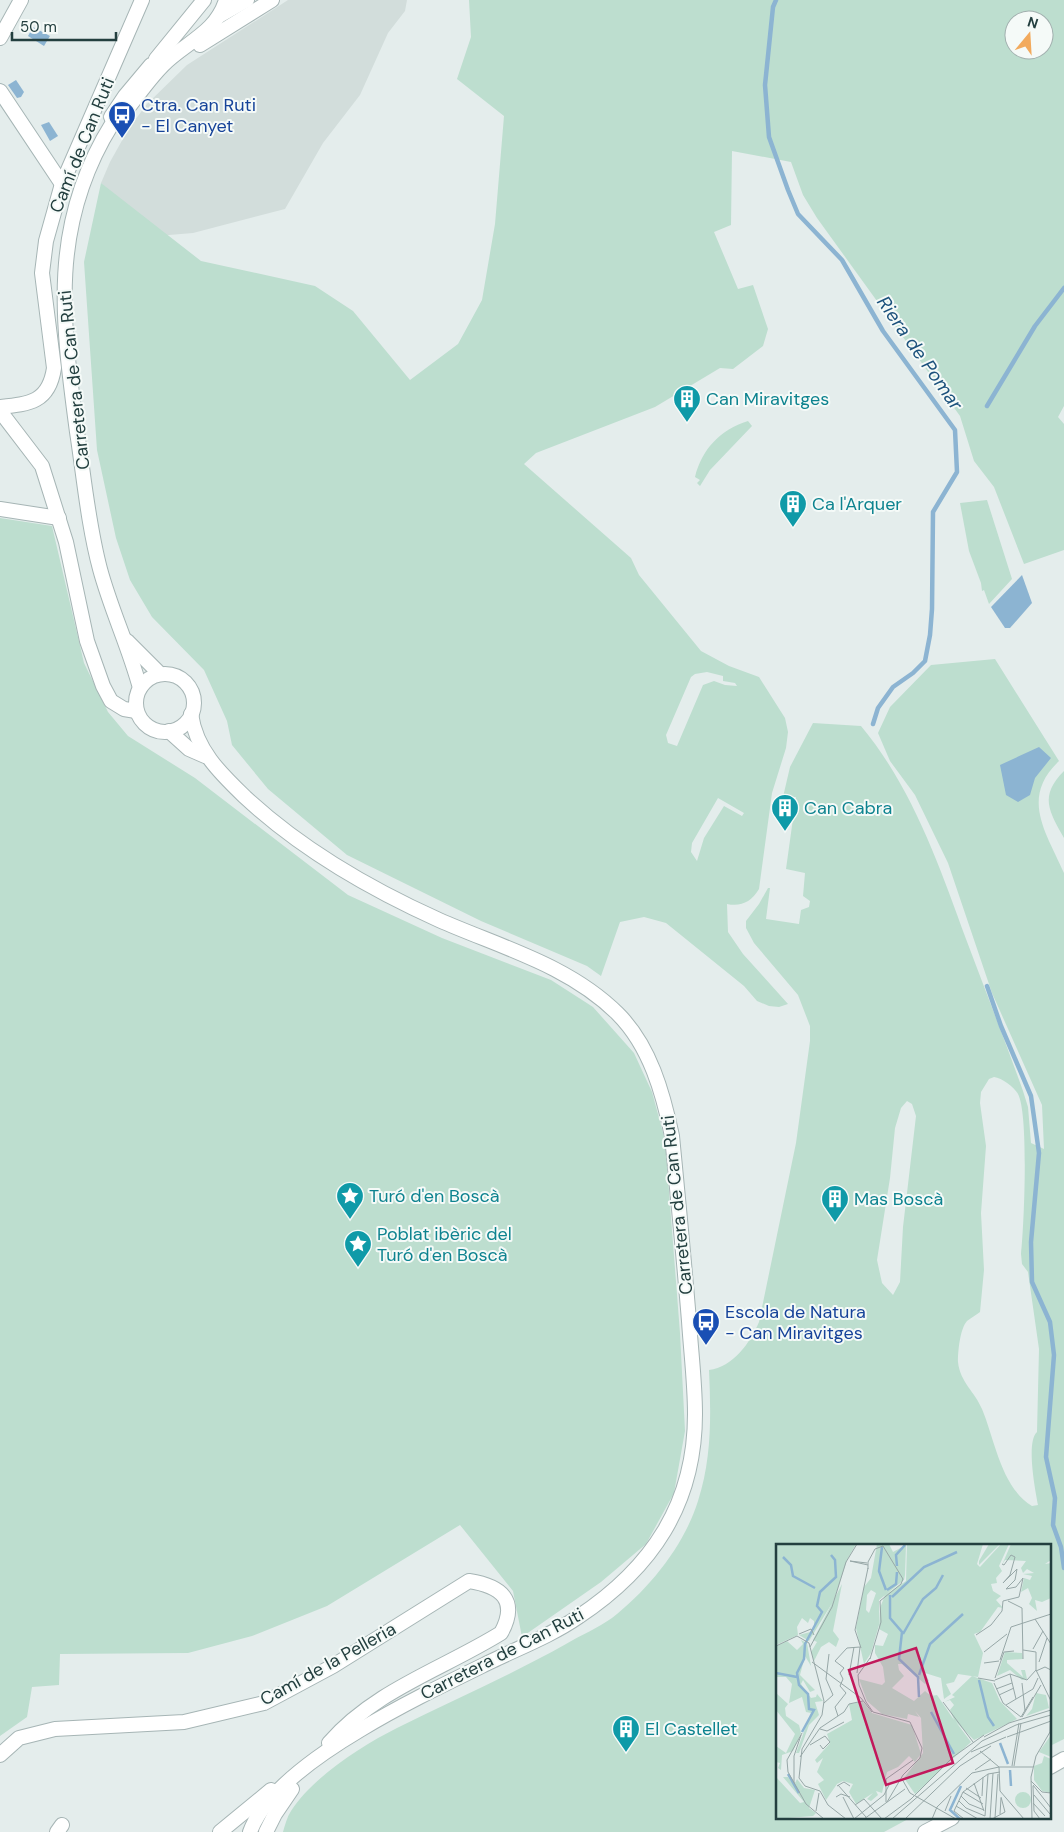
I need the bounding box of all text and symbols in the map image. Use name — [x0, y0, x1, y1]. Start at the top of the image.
scale bar — [12, 10, 116, 42]
north arrow — [1004, 10, 1054, 60]
text: N — [1025, 12, 1041, 33]
text: 50 m — [20, 17, 57, 37]
street label: Camí de Can Ruti — [44, 74, 120, 216]
place label: Ctra. Can Ruti - El Canyet — [141, 93, 256, 138]
bus stop icon: Ctra. Can Ruti - El Canyet — [107, 100, 137, 139]
street label: Carretera de Can Ruti — [53, 289, 95, 471]
water label: Riera de Pomar — [871, 291, 969, 416]
building icon: Can Miravitges — [672, 384, 702, 423]
place label: Can Miravitges — [706, 387, 829, 411]
building icon: Ca l'Arquer — [778, 489, 808, 528]
place label: Ca l'Arquer — [812, 492, 902, 516]
building icon: Can Cabra — [770, 793, 800, 832]
place label: Can Cabra — [804, 796, 892, 820]
street label: Carretera de Can Ruti — [656, 1114, 698, 1296]
place icon: Turó d'en Boscà — [335, 1181, 365, 1220]
place label: Turó d'en Boscà — [369, 1184, 500, 1208]
building icon: Mas Boscà — [820, 1184, 850, 1223]
place label: Mas Boscà — [854, 1187, 943, 1211]
place label: Poblat ibèric del Turó d'en Boscà — [377, 1222, 512, 1267]
place icon: Poblat ibèric del Turó d'en Boscà — [343, 1229, 373, 1268]
place label: Escola de Natura - Can Miravitges — [725, 1300, 866, 1345]
bus stop icon: Escola de Natura - Can Miravitges — [691, 1307, 721, 1346]
inset map — [776, 1544, 1052, 1820]
street label: Carretera de Can Ruti — [416, 1602, 588, 1706]
street label: Camí de la Pelleria — [256, 1617, 400, 1711]
building icon: El Castellet — [611, 1714, 641, 1753]
place label: El Castellet — [645, 1717, 737, 1741]

